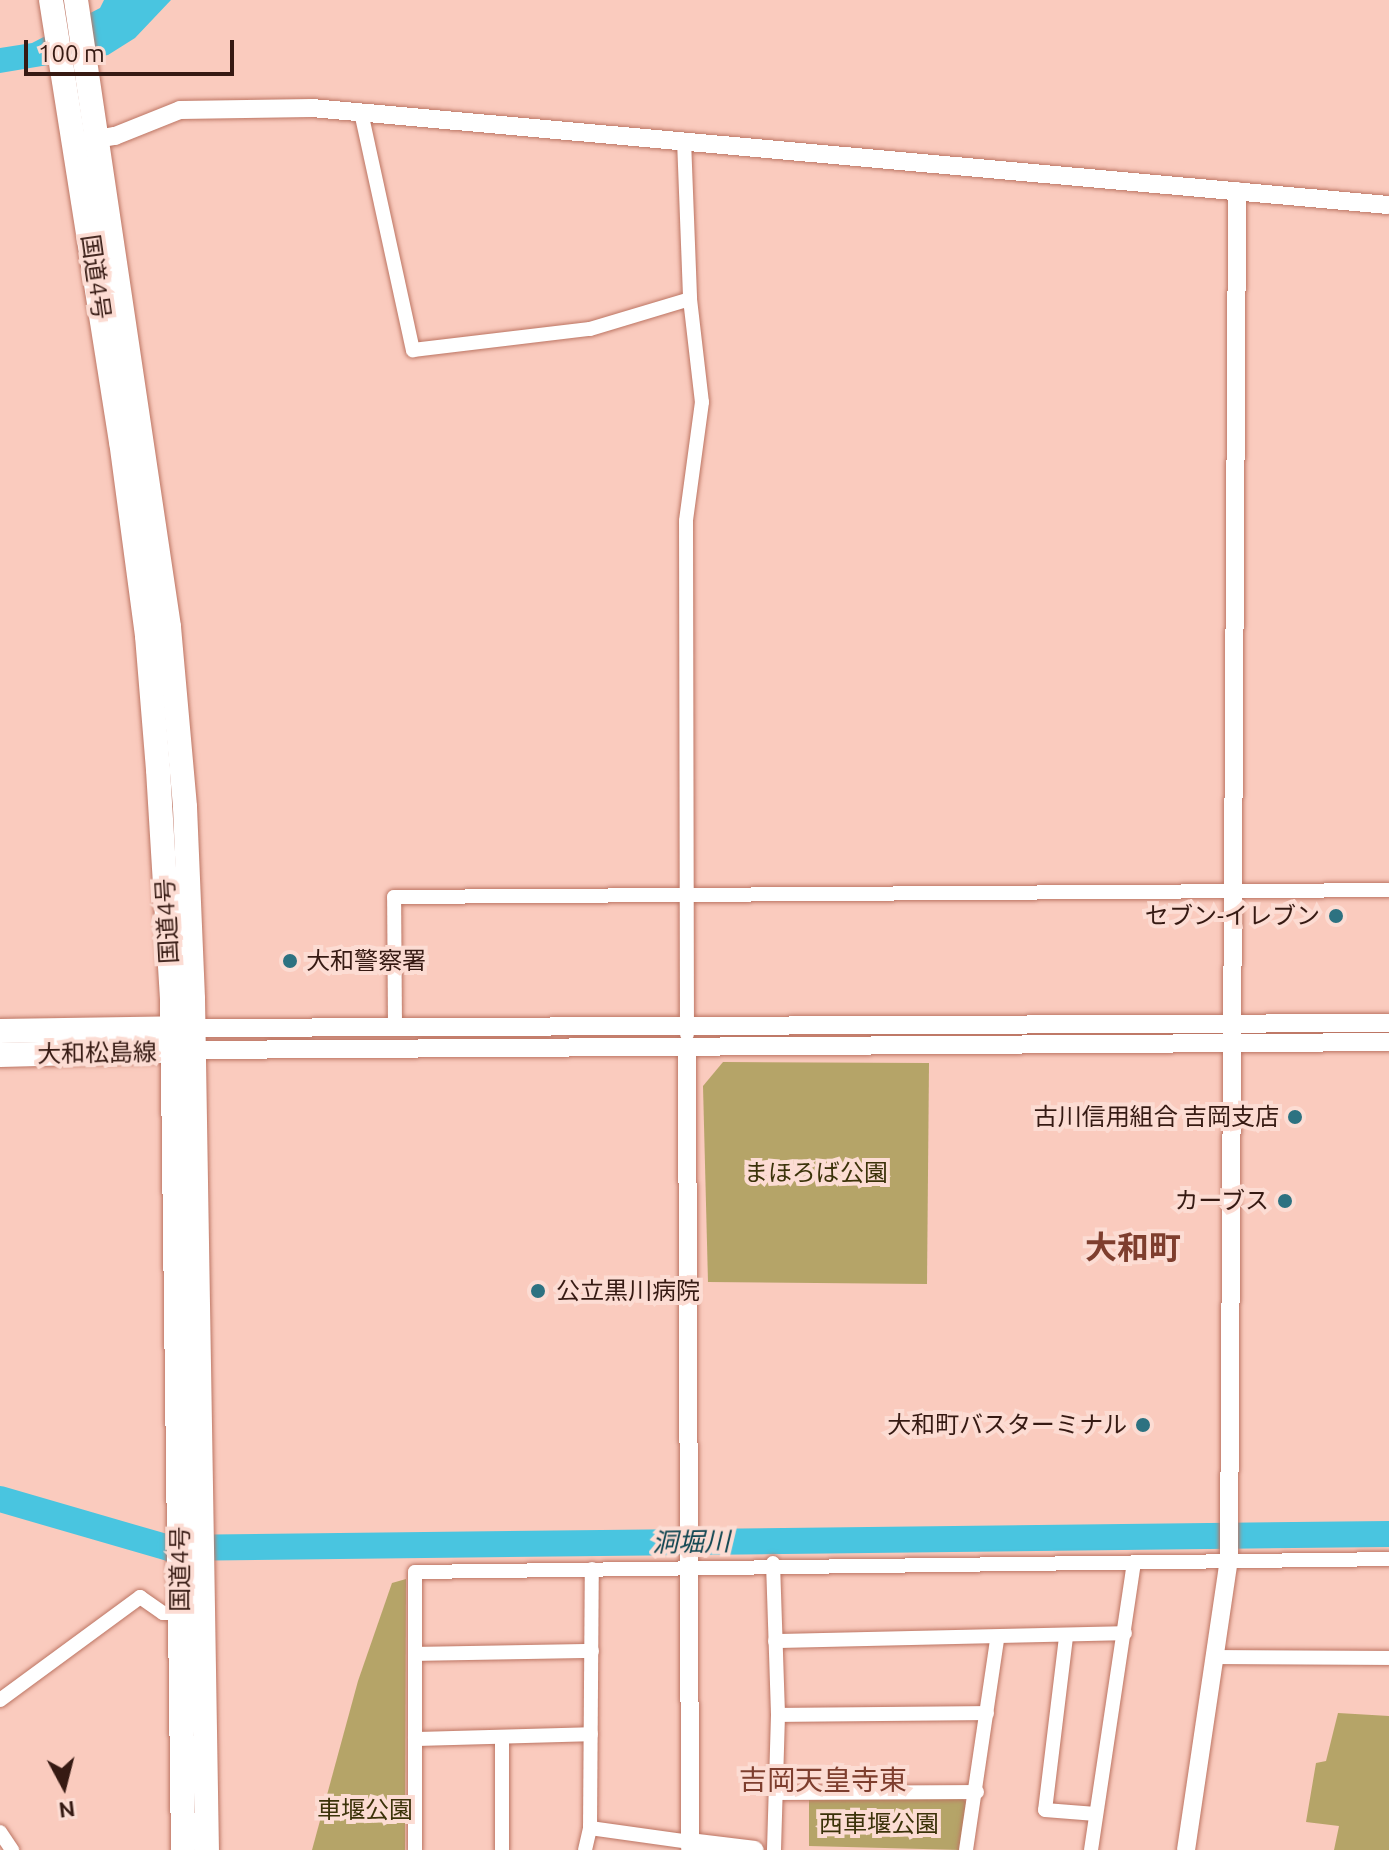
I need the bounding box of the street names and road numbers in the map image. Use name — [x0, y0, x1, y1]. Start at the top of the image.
street label: 国道4号 — [76, 233, 116, 321]
street label: 国道4号 — [150, 878, 184, 964]
street label: 大和松島線 — [37, 1038, 157, 1068]
street label: 国道4号 — [166, 1526, 194, 1612]

